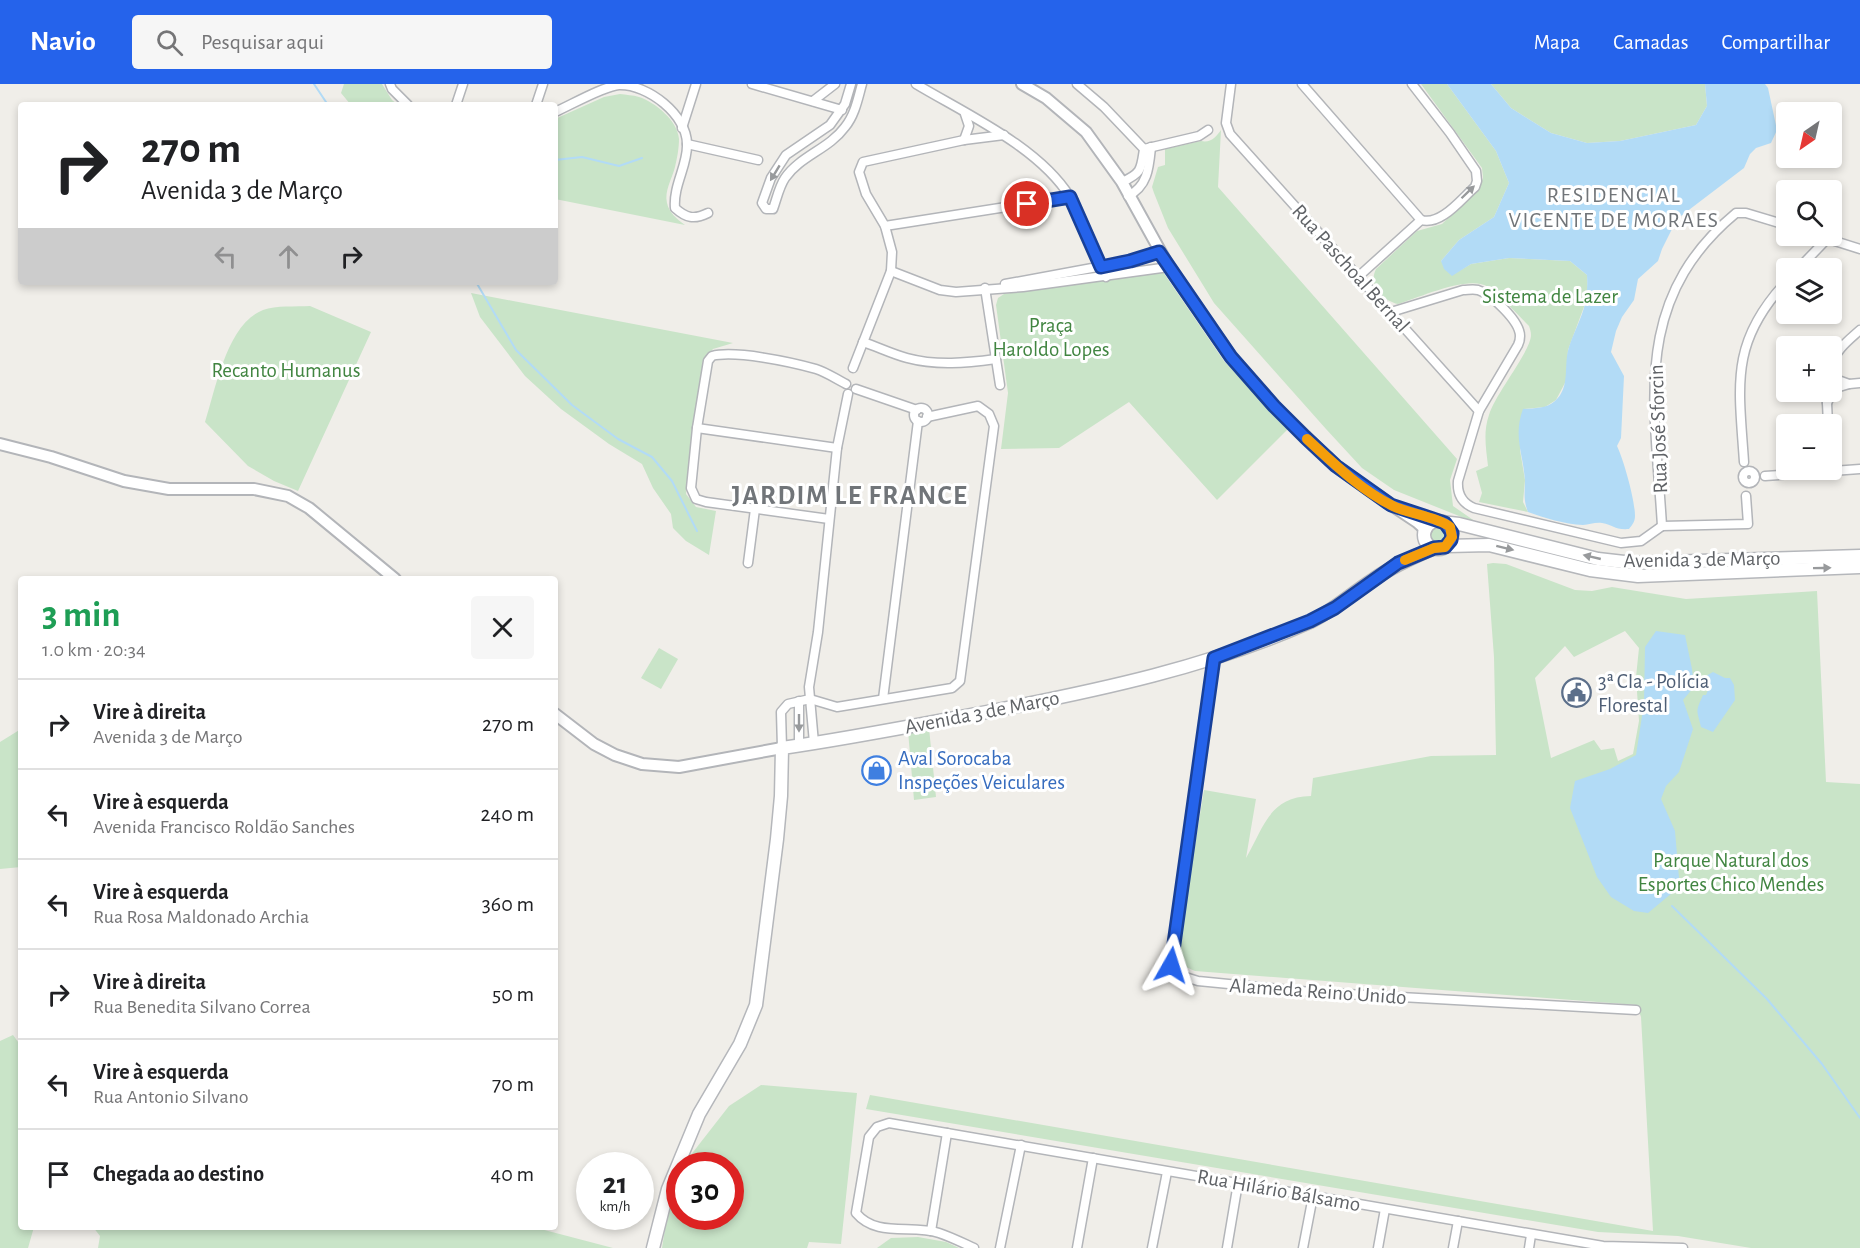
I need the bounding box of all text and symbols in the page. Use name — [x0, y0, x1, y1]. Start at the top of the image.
search box — [132, 15, 552, 69]
icon: search — [153, 26, 186, 59]
text: Navio — [30, 28, 96, 56]
text: Pesquisar aqui — [201, 31, 324, 53]
text: Mapa — [1534, 32, 1580, 53]
text: Camadas — [1613, 32, 1688, 53]
text: Compartilhar — [1721, 32, 1830, 53]
north arrow — [1776, 102, 1842, 168]
map controls — [1776, 102, 1842, 480]
icon: right — [42, 126, 120, 204]
text: 270 m — [141, 128, 241, 170]
one-way arrow — [769, 165, 780, 181]
text: Avenida 3 de Março — [141, 177, 343, 204]
pin — [1001, 178, 1052, 229]
button: search — [1776, 180, 1842, 246]
district label: RESIDENCIAL VICENTE DE MORAES — [1509, 184, 1719, 231]
one-way arrow — [1461, 185, 1476, 199]
icon: arrive — [1010, 187, 1043, 220]
street label: Rua Paschoal Bernal — [1288, 200, 1413, 336]
icon: left — [209, 240, 242, 273]
icon: ahead — [272, 240, 305, 273]
icon: right — [335, 240, 368, 273]
button: layers — [1776, 258, 1842, 324]
park label: Sistema de Lazer — [1482, 286, 1618, 307]
park label: Praça Haroldo Lopes — [992, 315, 1110, 360]
button: + — [1776, 336, 1842, 402]
park label: Recanto Humanus — [211, 360, 361, 381]
street label: Rua José Sforcin — [1646, 364, 1671, 494]
button: − — [1776, 414, 1842, 480]
district label: JARDIM LE FRANCE — [732, 482, 968, 509]
one-way arrow — [1495, 544, 1514, 554]
street label: Avenida 3 de Março — [1623, 548, 1781, 571]
one-way arrow — [1582, 552, 1601, 561]
one-way arrow — [1813, 563, 1832, 573]
button: close — [471, 596, 534, 659]
text: 3 min — [42, 597, 120, 633]
text: 1.0 km · 20:34 — [42, 640, 146, 660]
place label: 3ª CIa - Polícia Florestal — [1598, 671, 1710, 716]
public building icon: 3ª CIa - Polícia Florestal — [1561, 677, 1593, 709]
street label: Avenida 3 de Março — [903, 687, 1061, 738]
text: Vire à direita — [93, 701, 206, 723]
icon: right — [42, 708, 75, 741]
text: 270 m — [482, 713, 534, 735]
one-way arrow — [794, 714, 804, 733]
text: Avenida 3 de Março — [93, 727, 243, 747]
place label: Aval Sorocaba Inspeções Veiculares — [898, 748, 1065, 793]
shop icon: Aval Sorocaba Inspeções Veiculares — [861, 754, 893, 786]
text: Vire à esquerda — [93, 791, 229, 813]
icon: left — [42, 798, 75, 831]
text: 240 m — [481, 803, 534, 825]
text: Avenida Francisco Roldão Sanches — [93, 817, 355, 837]
park label: Parque Natural dos Esportes Chico Mendes — [1638, 850, 1824, 895]
text: Vire à esquerda — [93, 881, 229, 903]
icon: left — [42, 888, 75, 921]
text: 360 m — [482, 893, 534, 915]
text: Rua Rosa Maldonado Archia — [93, 907, 309, 927]
position arrow — [1139, 933, 1203, 997]
text: Vire à direita — [93, 971, 206, 993]
street label: Alameda Reino Unido — [1229, 975, 1407, 1008]
icon: right — [42, 978, 75, 1011]
text: 50 m — [492, 983, 534, 1005]
text: Rua Benedita Silvano Correa — [93, 997, 311, 1017]
text: Vire à esquerda — [93, 1061, 229, 1083]
icon: left — [42, 1068, 75, 1101]
text: 70 m — [492, 1073, 534, 1095]
text: Rua Antonio Silvano — [93, 1087, 249, 1107]
speed limit sign: 30 — [666, 1152, 744, 1230]
icon: arrive — [42, 1158, 75, 1191]
text: Chegada ao destino — [93, 1163, 264, 1185]
text: 40 m — [491, 1163, 534, 1185]
street label: Rua Hilário Bálsamo — [1196, 1166, 1362, 1215]
text: 21 — [603, 1169, 627, 1199]
text: km/h — [600, 1199, 630, 1214]

